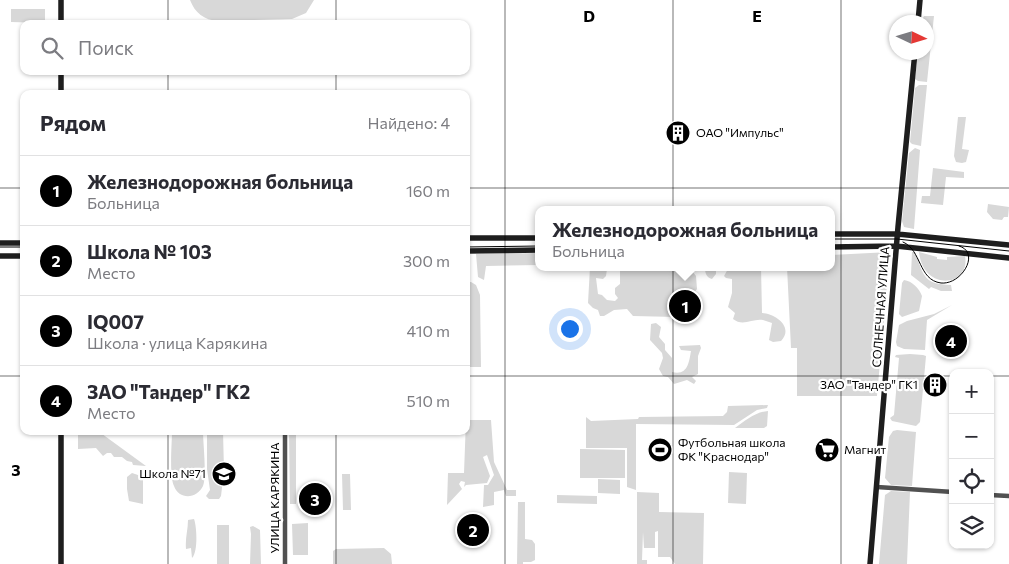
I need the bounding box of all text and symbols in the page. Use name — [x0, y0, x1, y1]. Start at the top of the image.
text: D — [583, 6, 595, 25]
text: E — [752, 6, 762, 25]
north arrow — [889, 15, 934, 60]
search box — [20, 20, 470, 75]
icon: search — [38, 34, 66, 62]
text: Поиск — [78, 36, 134, 59]
text: Рядом — [40, 110, 106, 135]
text: Найдено: 4 — [368, 113, 450, 132]
building icon: ОАО "Импульс" — [665, 120, 691, 146]
place label: ОАО "Импульс" — [696, 125, 784, 139]
text: Железнодорожная больница — [87, 170, 353, 193]
text: 1 — [52, 181, 60, 200]
text: 160 m — [406, 181, 450, 200]
text: Больница — [87, 193, 160, 212]
popup — [535, 206, 835, 271]
text: Железнодорожная больница — [552, 218, 818, 241]
text: Школа № 103 — [87, 240, 212, 263]
text: Больница — [552, 241, 625, 260]
street label: СОЛНЕЧНАЯ УЛИЦА — [869, 246, 891, 368]
text: 2 — [51, 251, 61, 270]
text: 300 m — [403, 251, 450, 270]
text: Место — [87, 263, 136, 282]
pin: 1 — [669, 287, 701, 325]
text: IQ007 — [87, 310, 144, 333]
your location — [557, 316, 583, 342]
text: 3 — [51, 321, 61, 340]
text: 410 m — [407, 321, 450, 340]
pin: 4 — [935, 322, 967, 360]
text: Школа · улица Карякина — [87, 333, 268, 352]
map controls — [949, 369, 994, 549]
button: + — [949, 369, 994, 414]
building icon: ЗАО "Тандер" ГК1 — [922, 372, 948, 398]
place label: ЗАО "Тандер" ГК1 — [820, 377, 918, 391]
text: ЗАО "Тандер" ГК2 — [87, 380, 250, 403]
text: 4 — [51, 391, 61, 410]
text: 510 m — [407, 391, 450, 410]
text: Место — [87, 403, 136, 422]
button: − — [949, 414, 994, 459]
place label: Футбольная школа ФК "Краснодар" — [678, 435, 786, 463]
sports icon: Футбольная школа ФК "Краснодар" — [647, 437, 673, 463]
supermarket icon: Магнит — [814, 437, 840, 463]
street label: УЛИЦА КАРЯКИНА — [267, 442, 281, 554]
place label: Магнит — [844, 442, 887, 456]
button: locate — [949, 459, 994, 504]
text: 3 — [11, 460, 21, 479]
school or university icon: Школа №71 — [211, 461, 237, 487]
place label: Школа №71 — [139, 466, 206, 480]
pin: 3 — [299, 480, 331, 518]
button: layers — [949, 504, 994, 549]
pin: 2 — [457, 511, 489, 549]

